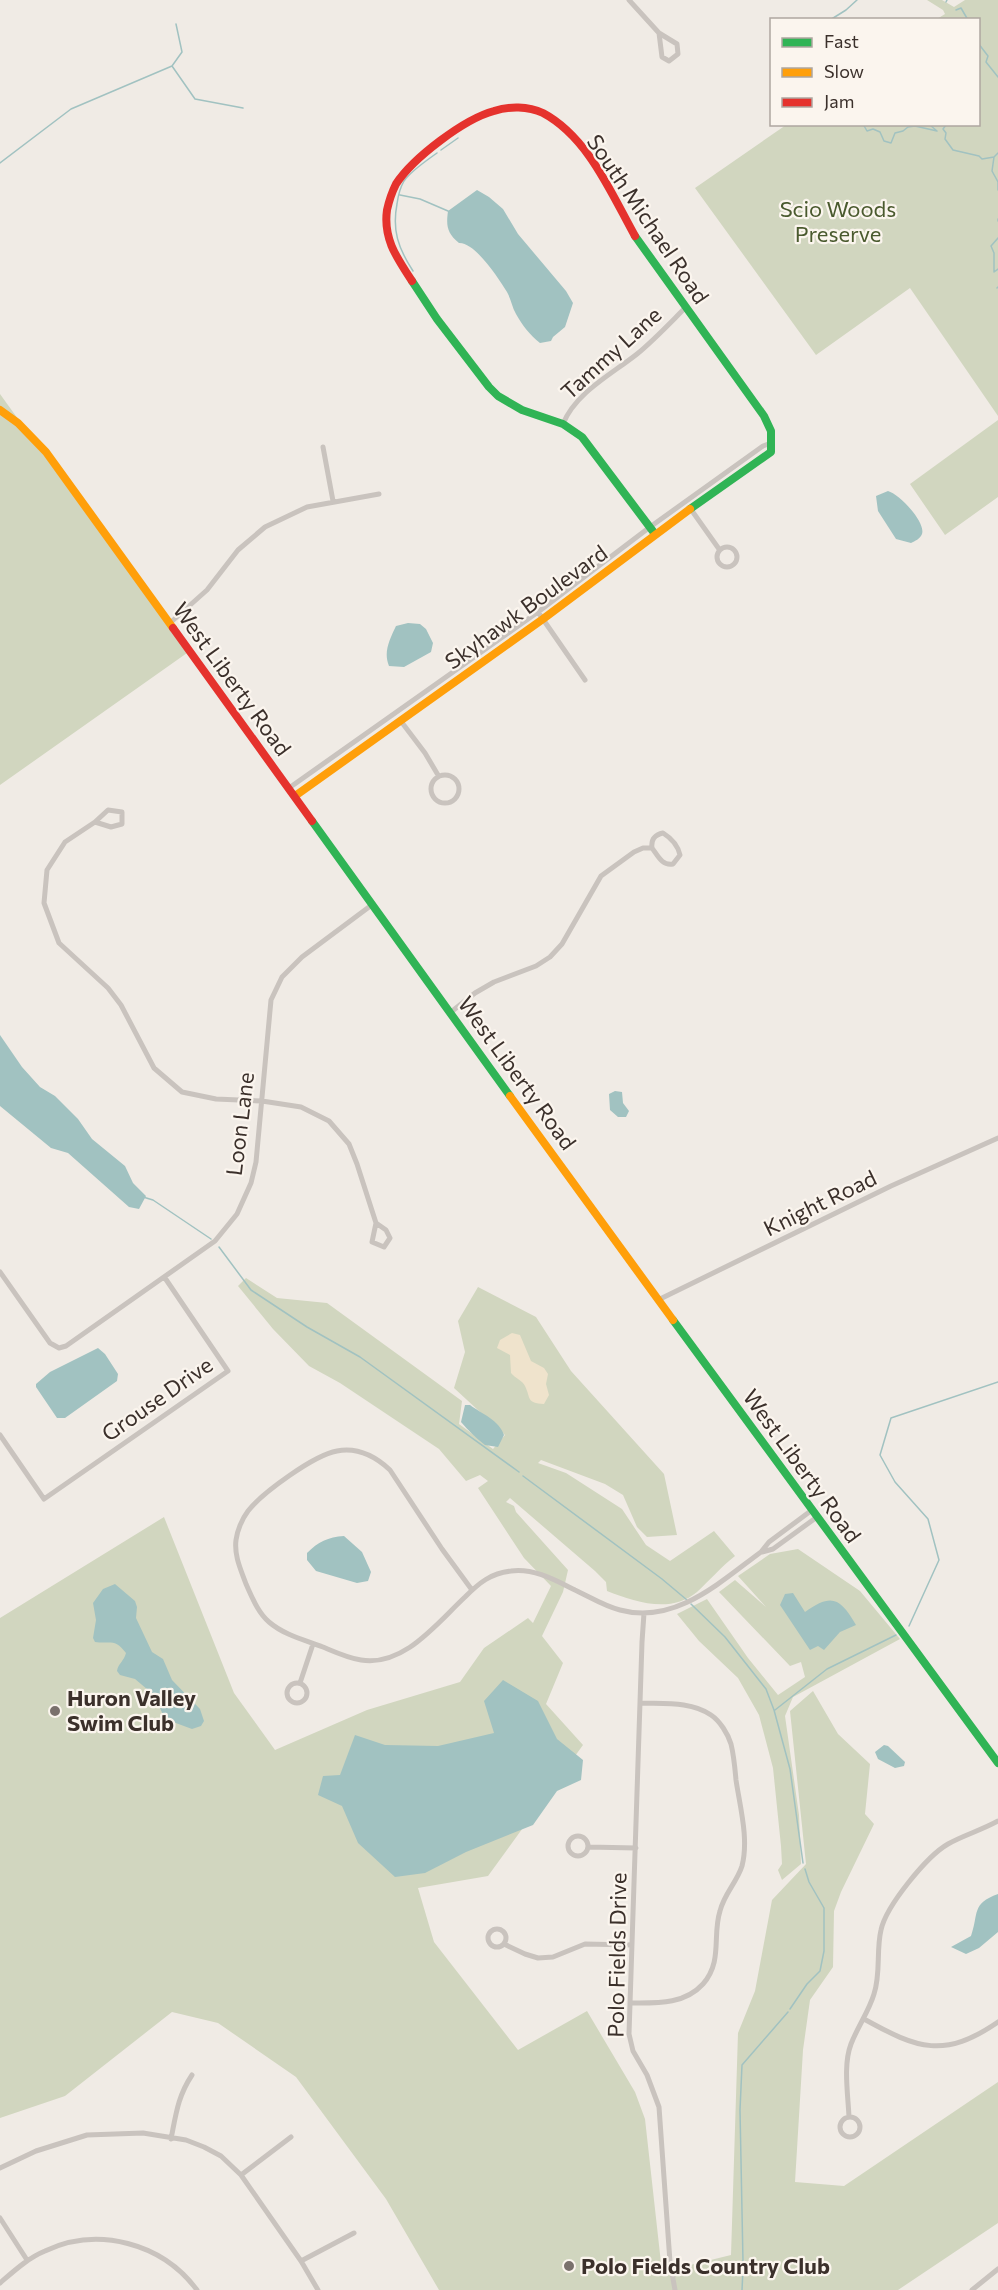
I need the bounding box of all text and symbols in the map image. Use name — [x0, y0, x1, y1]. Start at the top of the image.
legend — [770, 18, 980, 126]
text: Fast — [824, 30, 859, 52]
text: Slow — [824, 60, 864, 82]
text: Jam — [824, 90, 854, 112]
street label: South Michael Road — [582, 129, 715, 309]
park label: Scio Woods Preserve — [780, 195, 896, 247]
street label: Tammy Lane — [555, 301, 666, 405]
street label: Skyhawk Boulevard — [439, 539, 612, 675]
street label: West Liberty Road — [168, 597, 297, 761]
street label: West Liberty Road — [453, 991, 582, 1155]
street label: Loon Lane — [220, 1071, 259, 1177]
street label: Knight Road — [759, 1164, 881, 1241]
street label: Grouse Drive — [96, 1351, 217, 1447]
street label: West Liberty Road — [738, 1384, 867, 1548]
place label: Huron Valley Swim Club — [67, 1684, 196, 1736]
marker: Huron Valley Swim Club — [48, 1704, 62, 1718]
street label: Polo Fields Drive — [602, 1872, 631, 2038]
place label: Polo Fields Country Club — [581, 2252, 830, 2279]
marker: Polo Fields Country Club — [562, 2259, 576, 2273]

